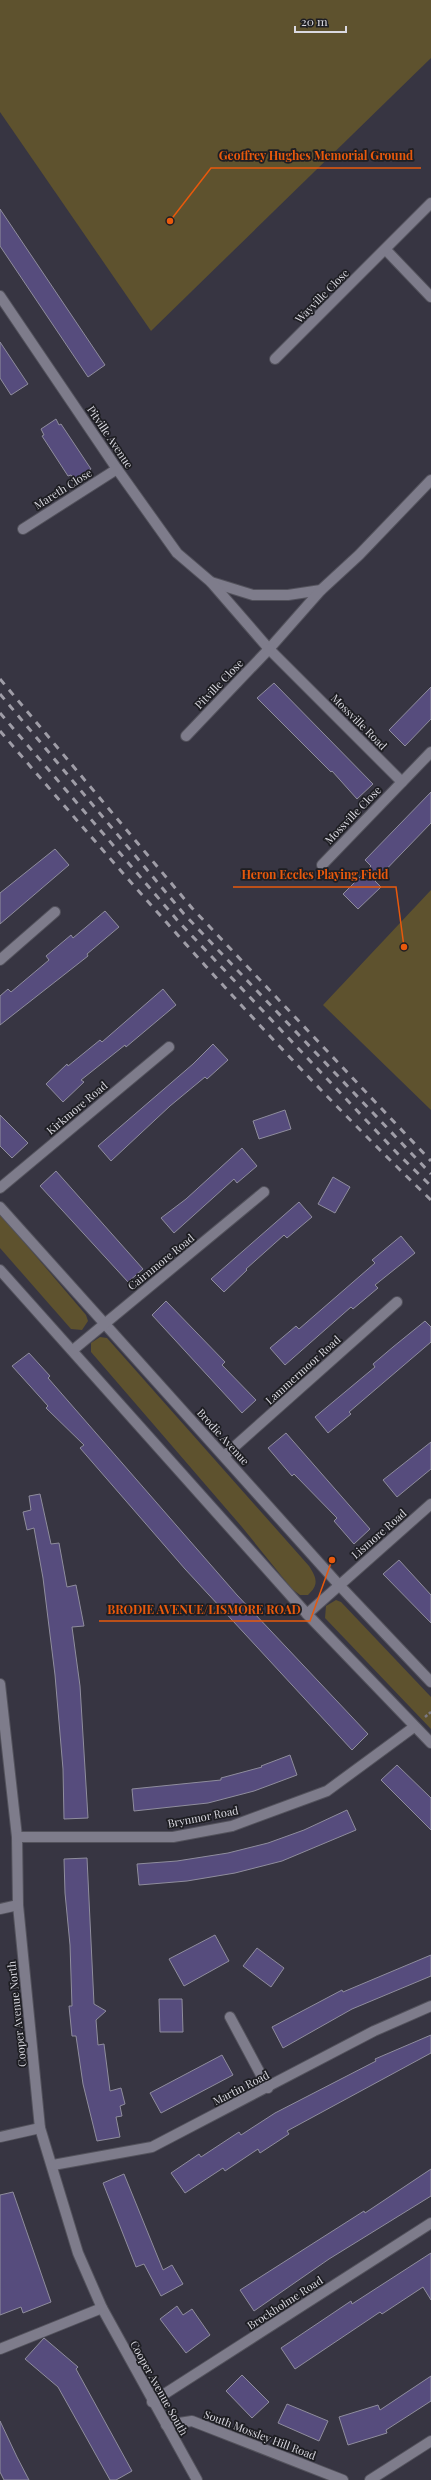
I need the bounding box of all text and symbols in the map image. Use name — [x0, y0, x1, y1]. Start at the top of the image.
scale bar — [295, 8, 346, 34]
text: 20 m — [301, 13, 328, 29]
callout: Geoffrey Hughes Memorial Ground — [211, 144, 421, 168]
text: Geoffrey Hughes Memorial Ground — [219, 147, 413, 163]
street label: Wayville Close — [291, 265, 352, 327]
street label: Pitville Avenue — [84, 402, 137, 471]
street label: Mareth Close — [31, 465, 95, 512]
street label: Pitville Close — [191, 655, 246, 712]
street label: Mossville Road — [328, 690, 391, 753]
street label: Mossville Close — [321, 782, 385, 847]
callout: Heron Eccles Playing Field — [233, 863, 396, 887]
text: Heron Eccles Playing Field — [241, 866, 389, 882]
street label: Kirkmore Road — [43, 1077, 111, 1137]
street label: Cairnmore Road — [124, 1230, 198, 1293]
street label: Lammermoor Road — [262, 1331, 344, 1407]
street label: Brodie Avenue — [194, 1405, 253, 1469]
street label: Lismore Road — [348, 1505, 410, 1562]
callout: BRODIE AVENUE/LISMORE ROAD — [99, 1597, 310, 1621]
text: BRODIE AVENUE/LISMORE ROAD — [107, 1601, 301, 1617]
street label: Brynmor Road — [166, 1802, 240, 1831]
street label: Cooper Avenue North — [3, 1960, 30, 2068]
street label: Martin Road — [210, 2067, 272, 2108]
street label: Brockholme Road — [244, 2272, 326, 2333]
street label: Cooper Avenue South — [127, 2338, 192, 2438]
street label: South Mossley Hill Road — [202, 2406, 319, 2463]

